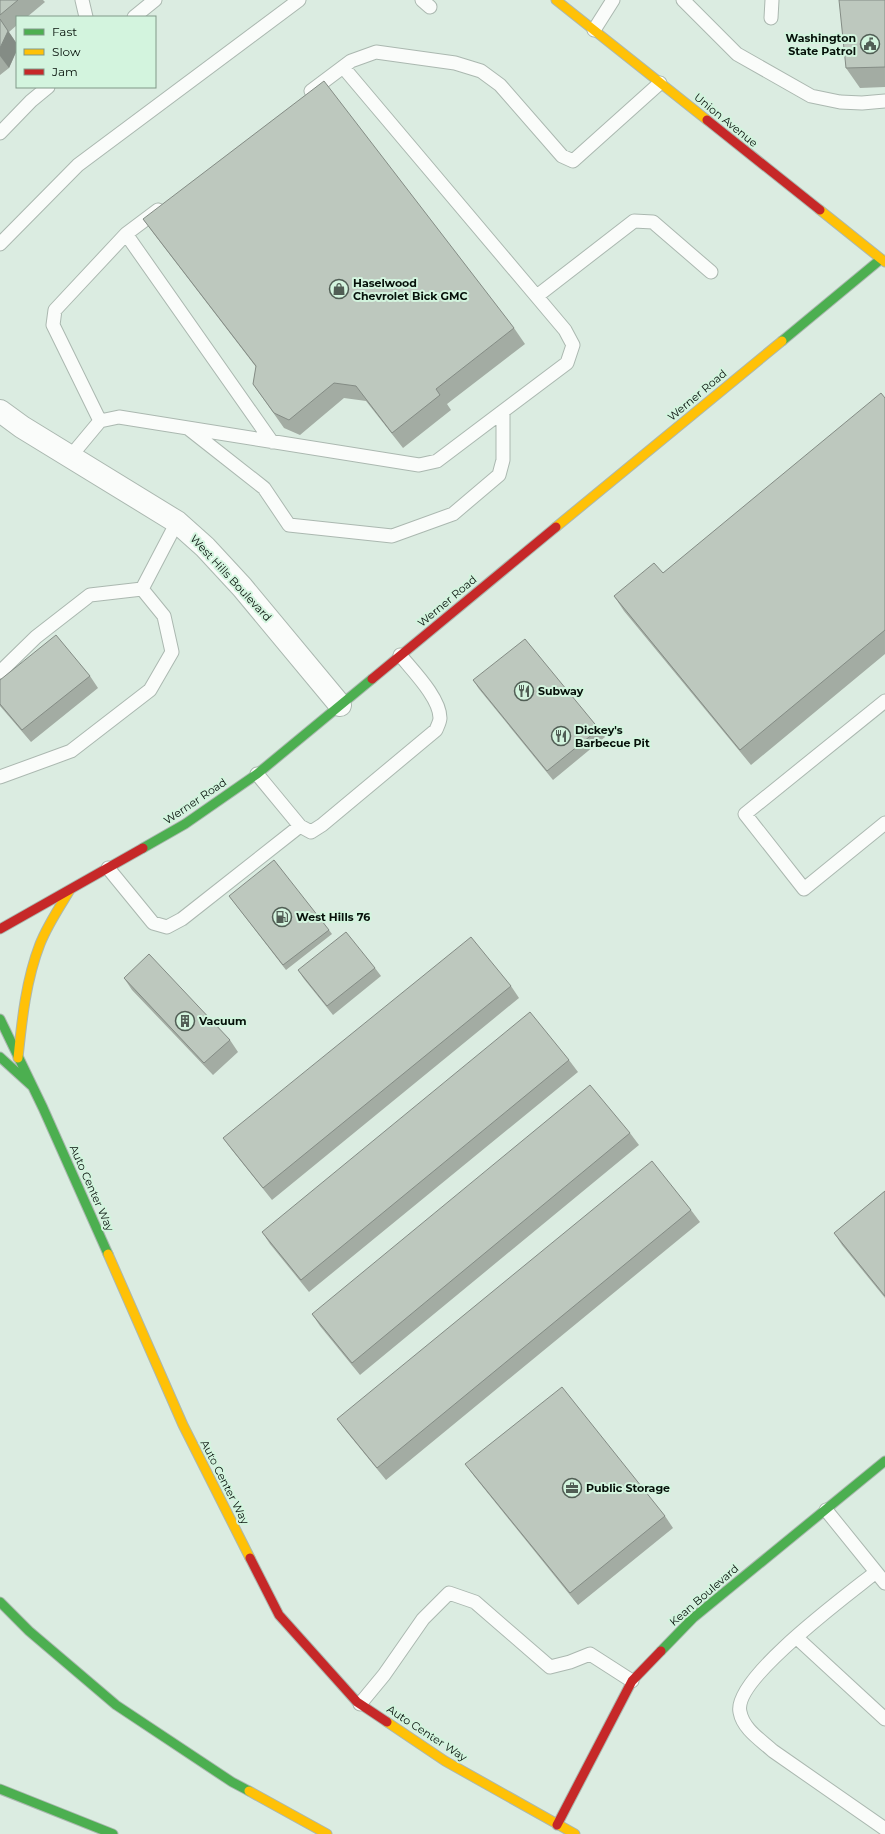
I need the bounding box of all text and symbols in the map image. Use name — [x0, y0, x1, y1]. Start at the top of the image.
legend — [16, 16, 156, 88]
text: Fast — [52, 24, 77, 39]
place label: Washington State Patrol — [786, 31, 856, 58]
public building icon: Washington State Patrol — [859, 33, 881, 55]
text: Slow — [52, 44, 81, 59]
text: Jam — [51, 64, 78, 79]
street label: Union Avenue — [691, 90, 761, 150]
place label: Haselwood Chevrolet Bick GMC — [353, 276, 468, 303]
shop icon: Haselwood Chevrolet Bick GMC — [328, 278, 350, 300]
street label: Werner Road — [665, 366, 729, 424]
street label: West Hills Boulevard — [187, 532, 275, 624]
street label: Werner Road — [415, 572, 479, 630]
restaurant icon: Subway — [513, 680, 535, 702]
place label: Subway — [538, 684, 584, 698]
place label: Dickey's Barbecue Pit — [575, 723, 650, 750]
restaurant icon: Dickey's Barbecue Pit — [550, 725, 572, 747]
street label: Werner Road — [161, 775, 229, 827]
fuel station icon: West Hills 76 — [271, 906, 293, 928]
place label: West Hills 76 — [296, 910, 370, 924]
building icon: Vacuum — [174, 1010, 196, 1032]
place label: Vacuum — [198, 1014, 247, 1028]
street label: Auto Center Way — [67, 1143, 117, 1233]
street label: Auto Center Way — [198, 1437, 252, 1527]
office icon: Public Storage — [561, 1477, 583, 1499]
place label: Public Storage — [586, 1481, 670, 1495]
street label: Kean Boulevard — [667, 1561, 741, 1629]
street label: Auto Center Way — [384, 1702, 470, 1764]

